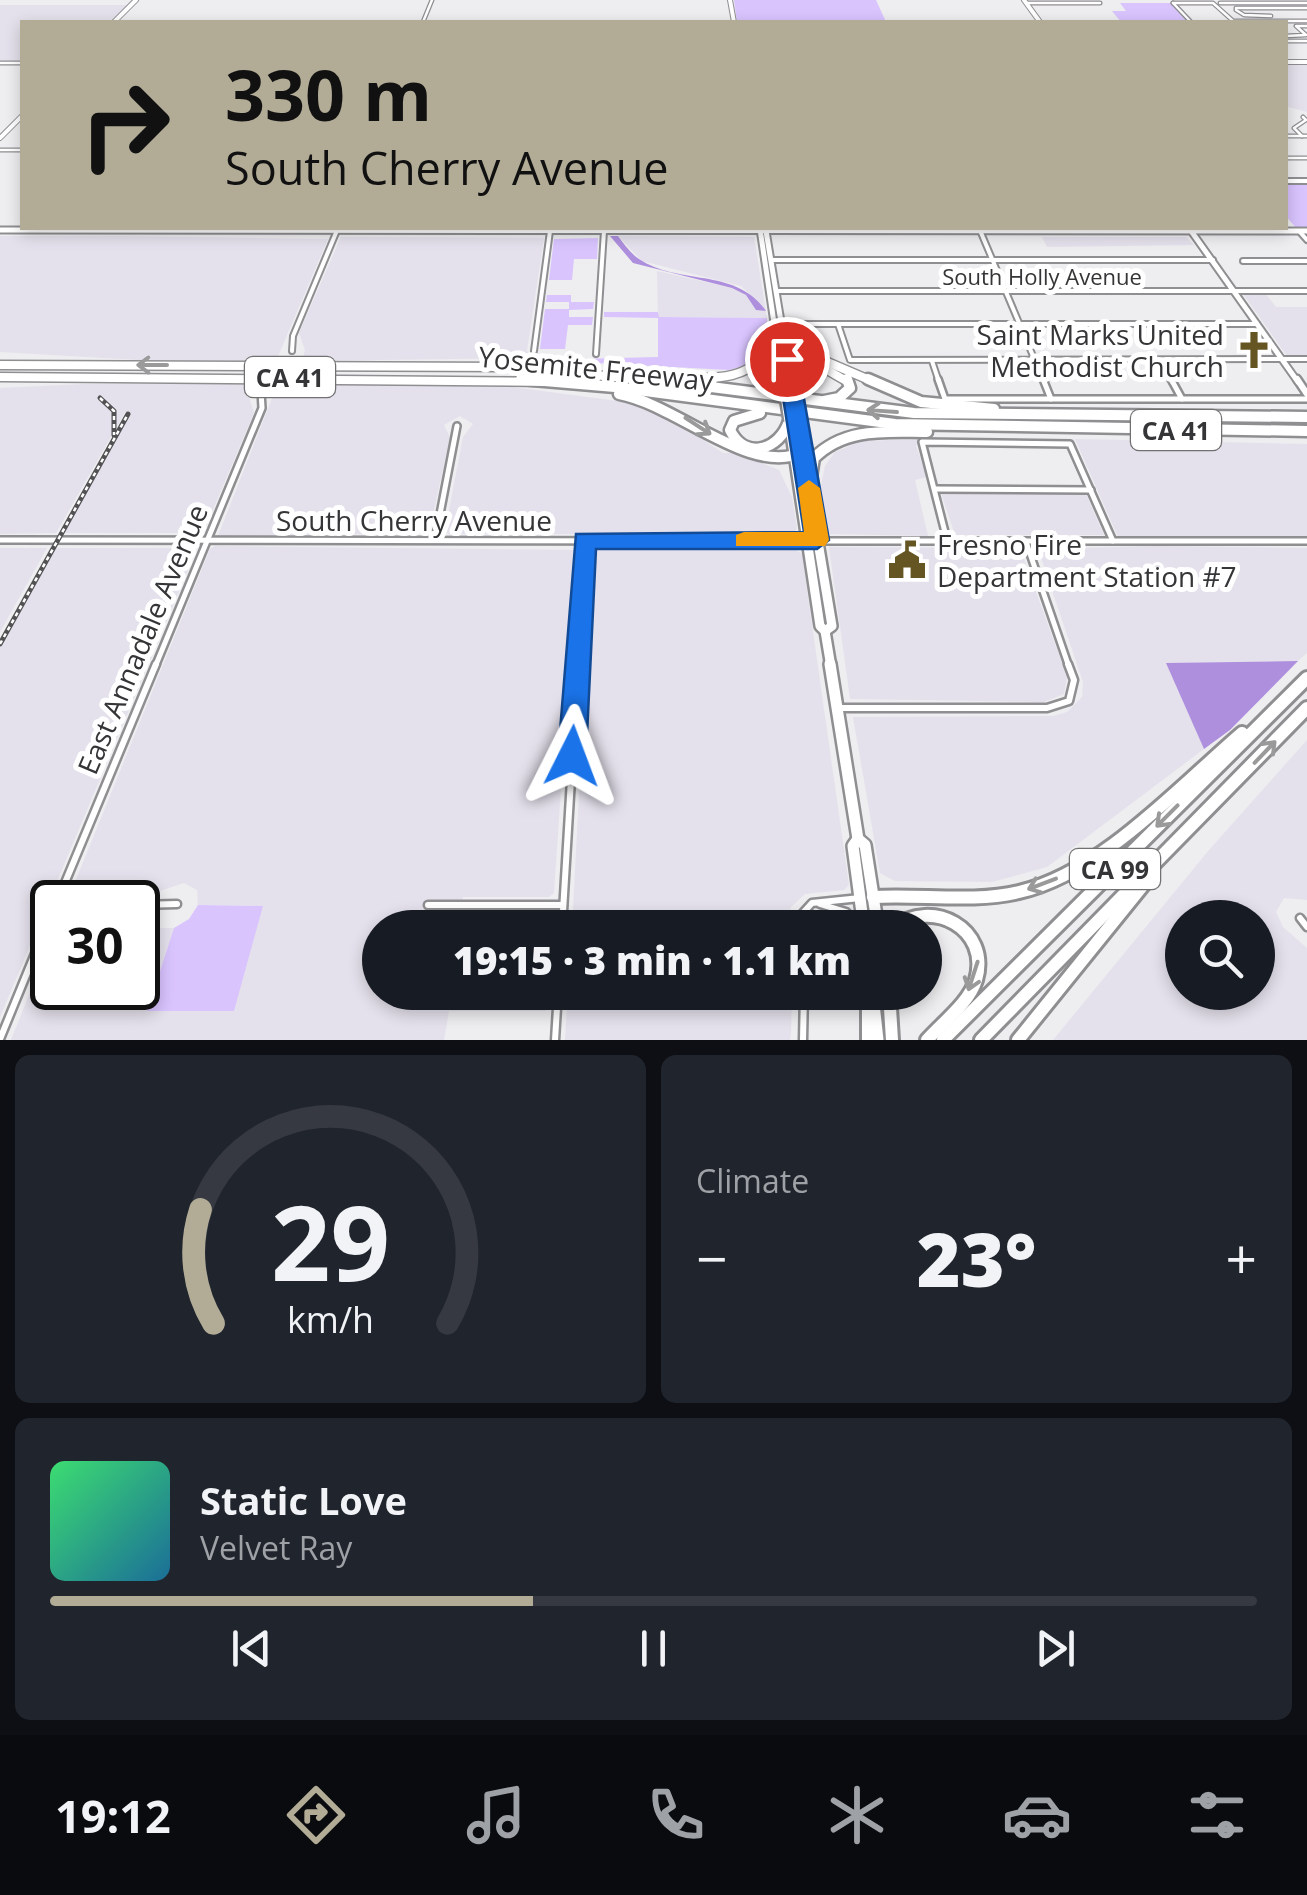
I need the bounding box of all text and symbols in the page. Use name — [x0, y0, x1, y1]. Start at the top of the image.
text: 330 m — [225, 46, 432, 142]
icon: right — [60, 60, 190, 190]
text: South Cherry Avenue — [225, 137, 669, 198]
street label: South Holly Avenue — [942, 261, 1142, 291]
place label: Saint Marks United Methodist Church — [977, 315, 1224, 385]
pin — [745, 317, 830, 402]
church icon: Saint Marks United Methodist Church — [1233, 329, 1275, 371]
icon: arrive — [760, 332, 815, 387]
street label: Yosemite Freeway — [477, 337, 716, 399]
one-way arrow — [136, 356, 168, 374]
road number: CA 41 — [245, 357, 335, 397]
one-way arrow — [867, 401, 899, 420]
road number: CA 41 — [1131, 410, 1221, 450]
one-way arrow — [684, 416, 712, 437]
street label: East Annadale Avenue — [68, 498, 216, 780]
street label: South Cherry Avenue — [276, 501, 552, 539]
place label: Fresno Fire Department Station #7 — [937, 525, 1237, 595]
public building icon: Fresno Fire Department Station #7 — [886, 539, 928, 581]
position arrow — [520, 704, 624, 808]
one-way arrow — [1253, 740, 1277, 764]
one-way arrow — [1156, 804, 1180, 828]
road number: CA 99 — [1070, 849, 1160, 889]
one-way arrow — [1028, 877, 1058, 895]
speed limit sign: 30 — [30, 880, 160, 1010]
map controls — [1165, 900, 1275, 1010]
button: search — [1165, 900, 1275, 1010]
text: 19:15 · 3 min · 1.1 km — [453, 934, 851, 986]
one-way arrow — [963, 960, 981, 992]
text: Climate — [696, 1159, 809, 1202]
text: 29 — [271, 1170, 390, 1311]
text: 23° — [917, 1207, 1036, 1309]
text: − — [696, 1220, 727, 1295]
text: + — [1226, 1220, 1257, 1295]
text: km/h — [287, 1295, 374, 1343]
text: Static Love — [200, 1474, 407, 1526]
text: Velvet Ray — [200, 1526, 352, 1569]
icon: previous — [224, 1621, 279, 1676]
icon: pause — [626, 1621, 681, 1676]
icon: next — [1028, 1621, 1083, 1676]
icon: directions — [281, 1780, 351, 1850]
icon: music — [461, 1780, 531, 1850]
icon: phone — [641, 1780, 711, 1850]
icon: climate — [822, 1780, 892, 1850]
icon: car — [1002, 1780, 1072, 1850]
icon: filters — [1182, 1780, 1252, 1850]
text: 19:12 — [55, 1785, 171, 1846]

